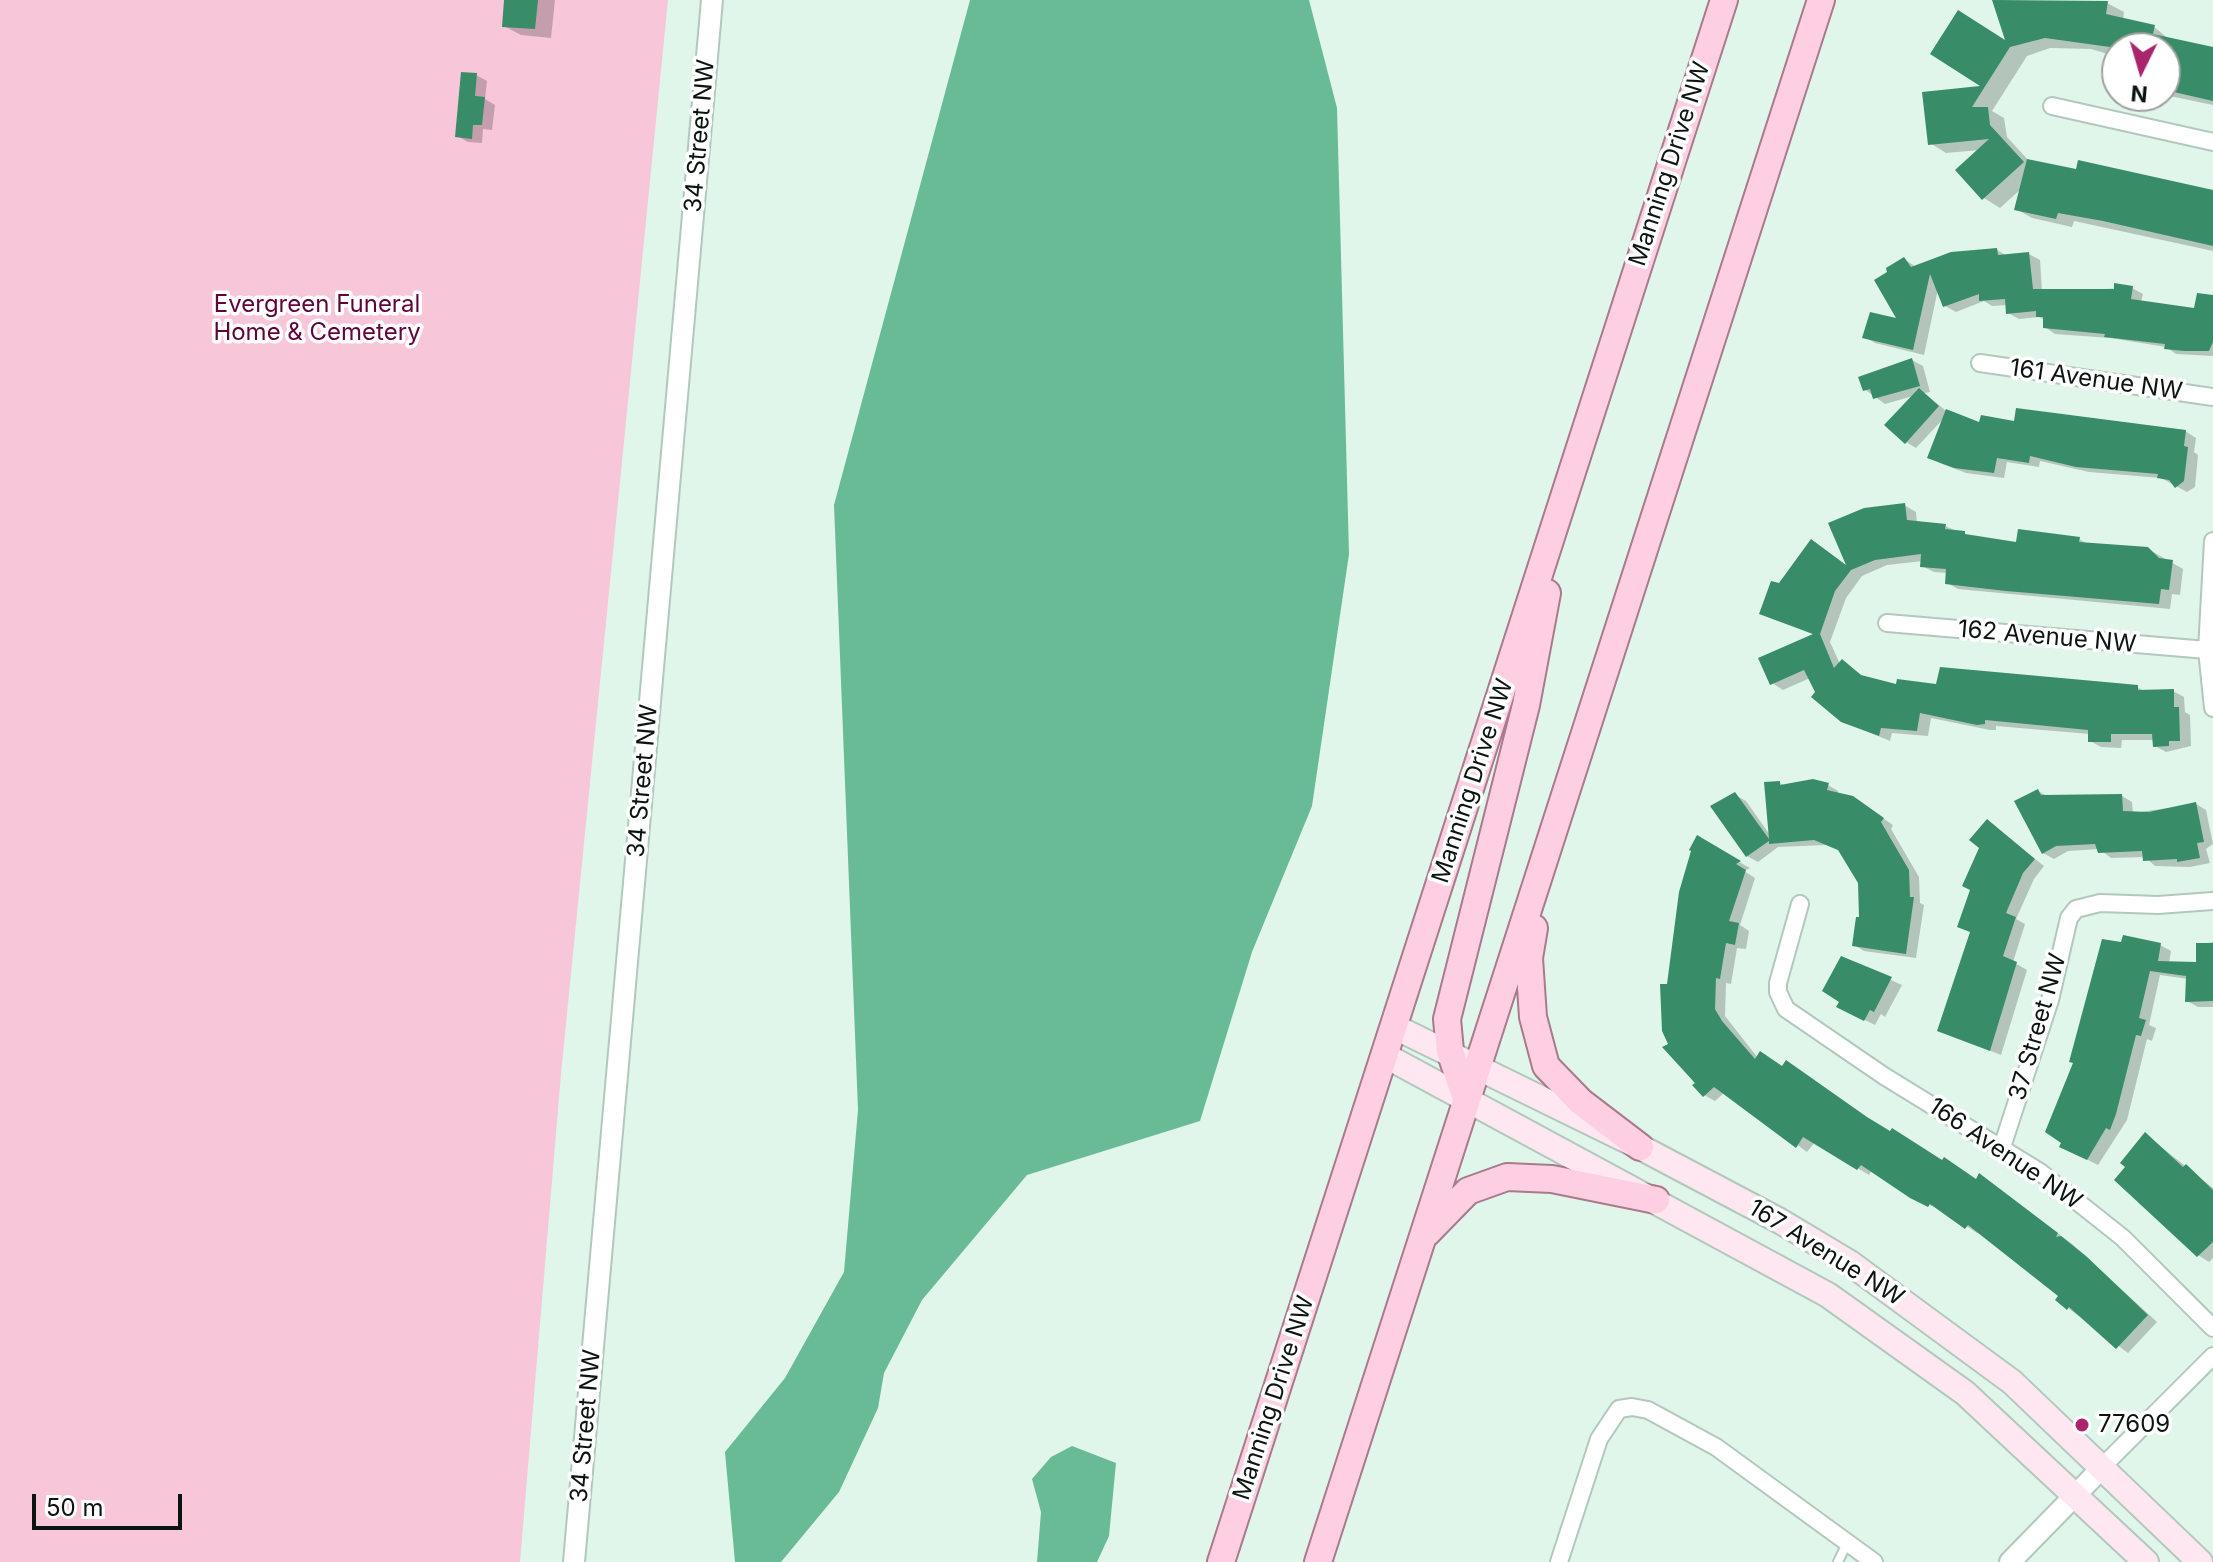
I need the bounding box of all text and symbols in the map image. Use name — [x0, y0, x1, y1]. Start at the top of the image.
north arrow — [2101, 32, 2181, 112]
street label: 34 Street NW — [679, 58, 721, 214]
street label: Manning Drive NW — [1623, 58, 1717, 270]
text: N — [2130, 80, 2149, 108]
park label: Evergreen Funeral Home & Cemetery — [213, 291, 421, 347]
street label: 161 Avenue NW — [2008, 354, 2184, 406]
street label: 162 Avenue NW — [1957, 615, 2137, 659]
street label: Manning Drive NW — [1426, 675, 1520, 887]
street label: 34 Street NW — [622, 703, 664, 859]
street label: 37 Street NW — [2003, 950, 2073, 1104]
street label: 166 Avenue NW — [1923, 1092, 2087, 1216]
street label: 167 Avenue NW — [1743, 1194, 1909, 1312]
street label: Manning Drive NW — [1227, 1292, 1321, 1504]
street label: 34 Street NW — [565, 1348, 607, 1504]
place label: 77609 — [2098, 1411, 2170, 1439]
marker: 77609 — [2073, 1416, 2091, 1434]
scale bar — [36, 1478, 186, 1528]
text: 50 m — [46, 1493, 104, 1522]

